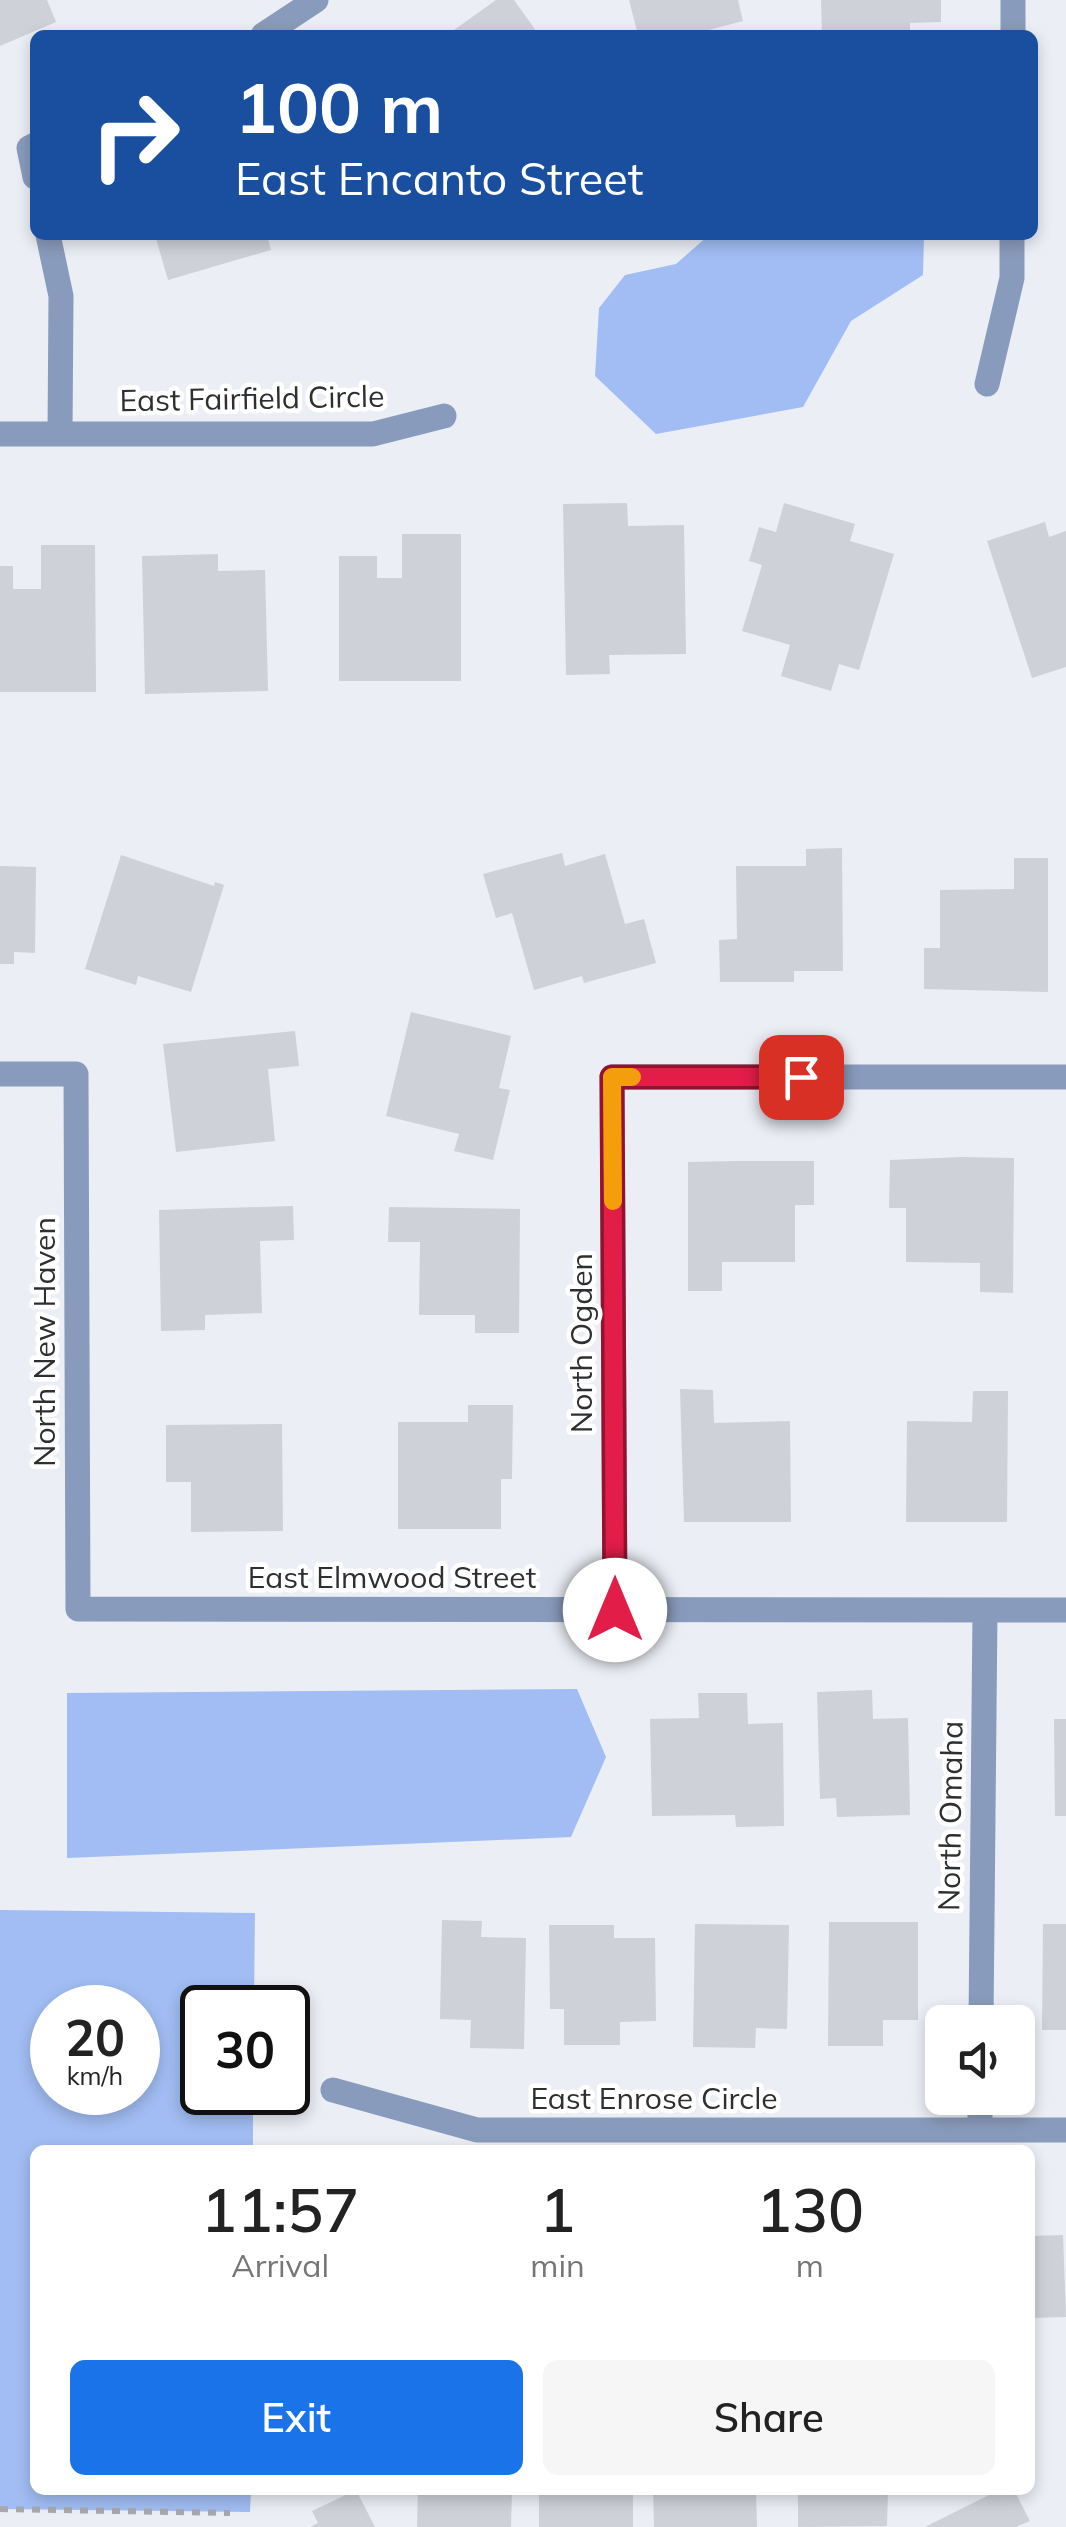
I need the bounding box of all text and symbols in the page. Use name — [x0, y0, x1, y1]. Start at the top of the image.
text: 100 m — [235, 63, 443, 151]
icon: right — [70, 70, 200, 200]
text: East Encanto Street — [235, 150, 643, 206]
street label: East Fairfield Circle — [119, 377, 385, 419]
pin — [759, 1035, 844, 1120]
icon: arrive — [774, 1050, 829, 1105]
street label: North New Haven — [25, 1217, 63, 1467]
street label: North Ogden — [562, 1253, 600, 1433]
street label: East Elmwood Street — [248, 1558, 536, 1596]
position arrow — [563, 1558, 667, 1662]
street label: North Omaha — [929, 1721, 971, 1911]
speed limit sign: 30 — [180, 1985, 310, 2115]
map controls — [925, 2005, 1035, 2115]
button: sound — [925, 2005, 1035, 2115]
text: 20 — [65, 2006, 125, 2069]
text: km/h — [67, 2060, 123, 2091]
street label: East Enrose Circle — [530, 2079, 778, 2117]
text: 11:57 — [201, 2172, 359, 2247]
text: 1 — [540, 2172, 576, 2247]
text: 130 — [756, 2172, 864, 2247]
text: Arrival — [231, 2245, 329, 2285]
text: min — [530, 2245, 585, 2285]
text: m — [796, 2245, 824, 2285]
button: Exit — [70, 2360, 523, 2475]
button: Share — [543, 2360, 995, 2475]

